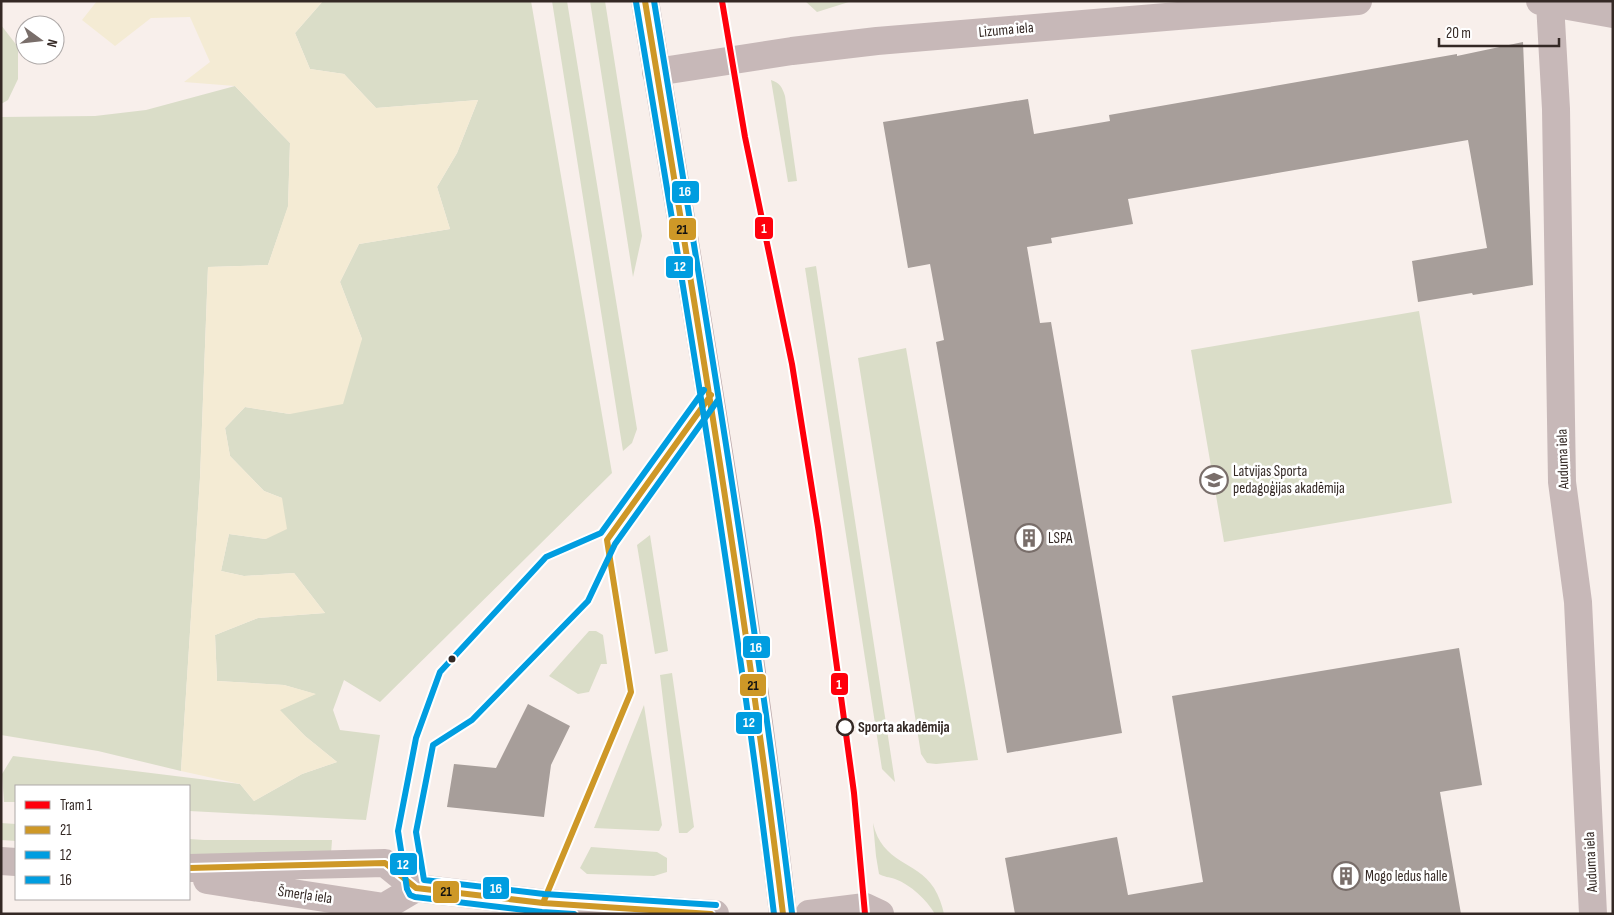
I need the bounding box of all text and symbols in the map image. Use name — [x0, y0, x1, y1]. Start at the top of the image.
north arrow — [15, 15, 65, 65]
scale bar — [1439, 15, 1559, 47]
street label: Lizuma iela — [978, 18, 1035, 42]
text: 20 m — [1446, 24, 1471, 43]
text: N — [43, 37, 61, 49]
line badge: 16 — [671, 180, 700, 204]
text: 16 — [679, 183, 691, 200]
line badge: 1 — [754, 216, 774, 240]
line badge: 21 — [668, 217, 697, 241]
text: 1 — [761, 220, 767, 237]
text: 21 — [676, 221, 688, 238]
line badge: 12 — [665, 255, 694, 279]
text: 12 — [674, 258, 686, 275]
street label: Auduma iela — [1552, 428, 1574, 491]
place label: Latvijas Sporta pedagoģijas akadēmija — [1233, 462, 1345, 498]
school or university icon: Latvijas Sporta pedagoģijas akadēmija — [1199, 465, 1229, 495]
building icon: LSPA — [1014, 523, 1044, 553]
place label: LSPA — [1048, 529, 1073, 548]
line badge: 16 — [742, 635, 771, 659]
text: 16 — [750, 639, 762, 656]
unlabelled marker — [447, 654, 457, 664]
line badge: 1 — [830, 672, 849, 696]
line badge: 21 — [739, 673, 767, 697]
text: 1 — [836, 676, 842, 693]
text: 21 — [747, 677, 759, 694]
line badge: 12 — [735, 711, 763, 735]
text: 12 — [743, 714, 755, 731]
marker: Sporta akadēmija — [836, 718, 854, 736]
place label: Sporta akadēmija — [858, 718, 950, 737]
legend — [15, 785, 190, 900]
text: Tram 1 — [60, 796, 93, 815]
text: 21 — [60, 821, 72, 840]
street label: Auduma iela — [1580, 831, 1602, 894]
text: 12 — [60, 846, 72, 865]
line badge: 12 — [389, 852, 418, 876]
text: 12 — [397, 856, 409, 873]
building icon: Mogo ledus halle — [1331, 861, 1361, 891]
place label: Mogo ledus halle — [1365, 867, 1448, 886]
text: 16 — [60, 871, 72, 890]
line badge: 16 — [482, 876, 510, 900]
line badge: 21 — [432, 880, 460, 904]
text: 16 — [490, 880, 502, 897]
street label: Šmerļa iela — [277, 882, 334, 908]
text: 21 — [440, 883, 452, 900]

